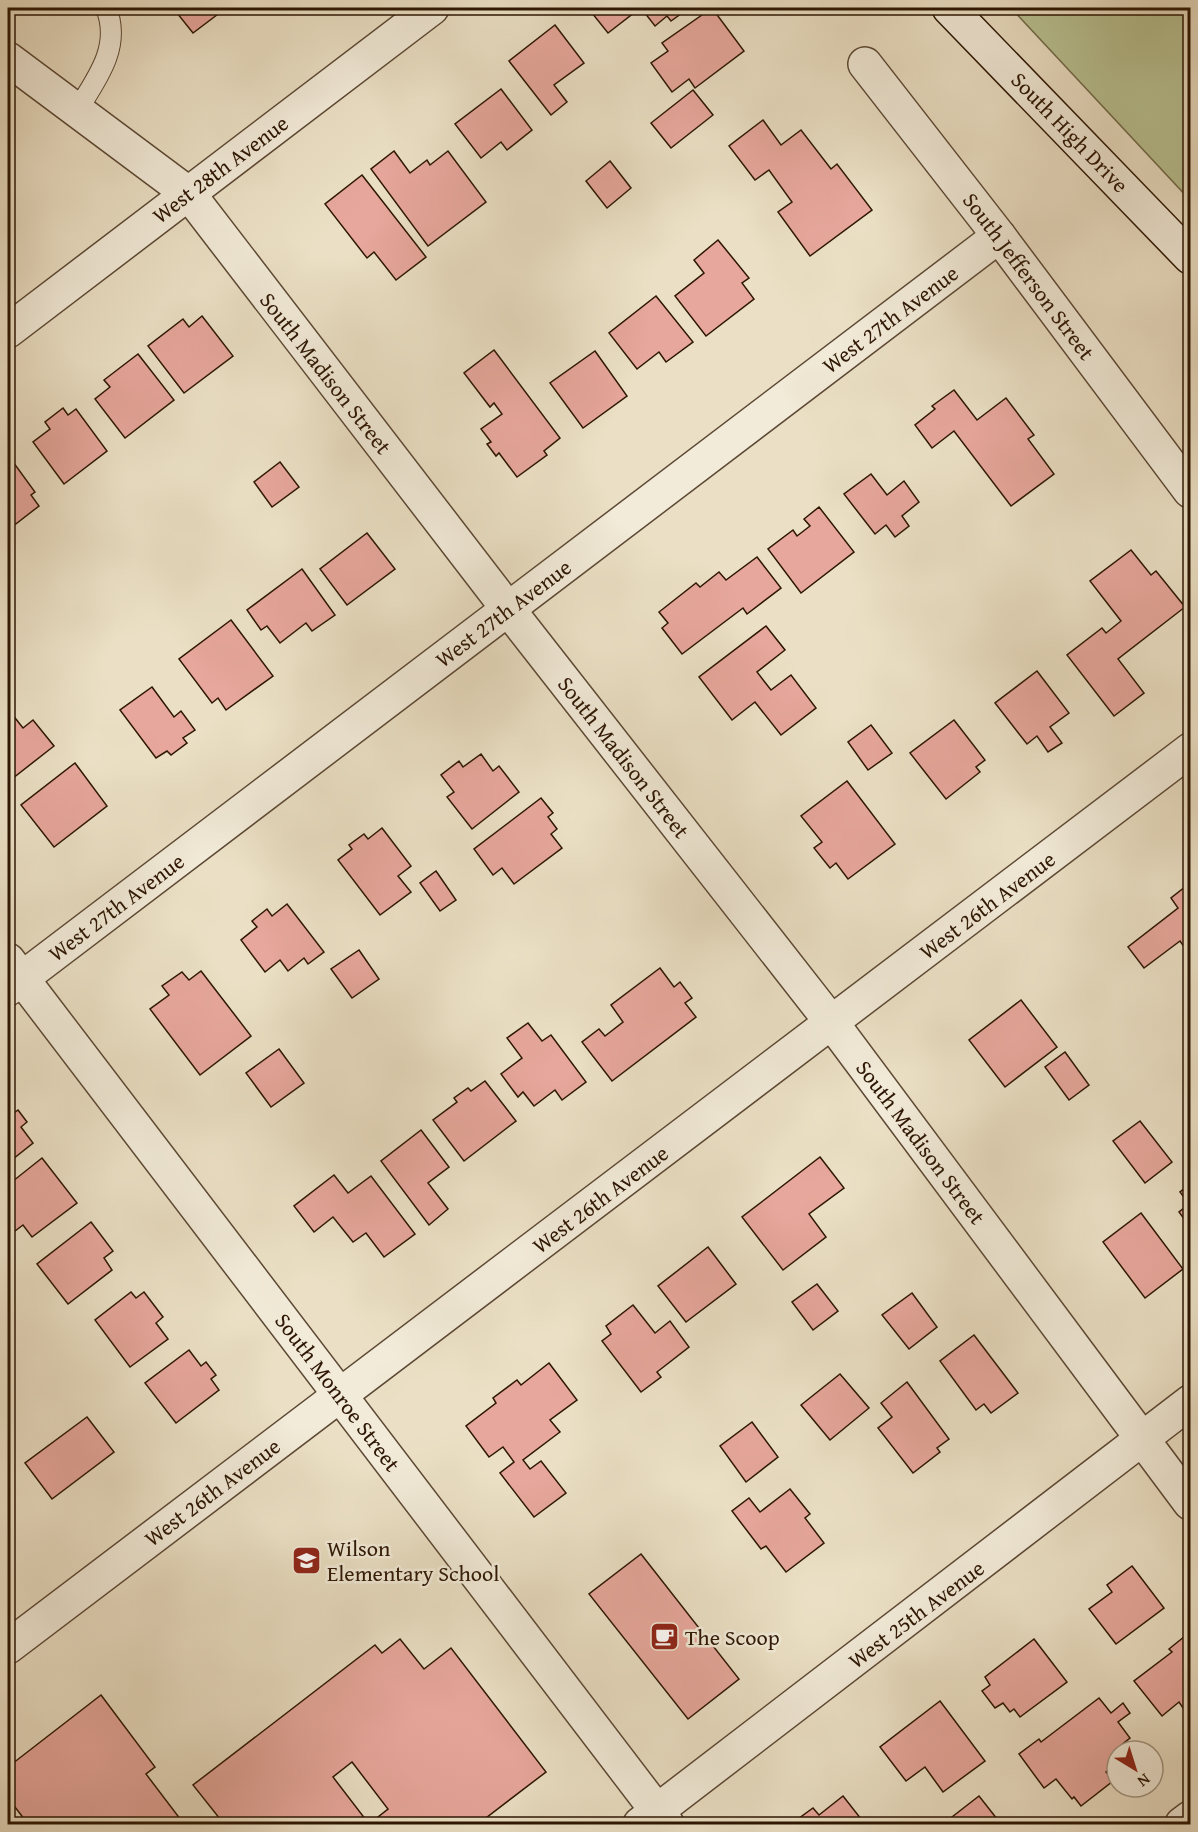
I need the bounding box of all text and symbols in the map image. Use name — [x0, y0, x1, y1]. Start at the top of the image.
street label: South High Drive — [1004, 64, 1136, 200]
street label: West 28th Avenue — [145, 107, 295, 231]
street label: South Jefferson Street — [955, 186, 1103, 367]
street label: West 27th Avenue — [815, 257, 965, 381]
street label: South Madison Street — [252, 285, 400, 461]
street label: West 27th Avenue — [428, 551, 578, 675]
street label: South Madison Street — [550, 669, 698, 845]
street label: West 26th Avenue — [912, 843, 1062, 967]
street label: West 27th Avenue — [41, 845, 191, 969]
street label: South Madison Street — [849, 1053, 993, 1231]
street label: West 26th Avenue — [525, 1137, 675, 1261]
street label: South Monroe Street — [268, 1306, 408, 1478]
street label: West 26th Avenue — [137, 1430, 287, 1554]
place label: Wilson Elementary School — [327, 1532, 499, 1589]
school or university icon: Wilson Elementary School — [290, 1545, 322, 1577]
street label: West 25th Avenue — [841, 1552, 991, 1676]
cafe icon: The Scoop — [648, 1621, 680, 1653]
place label: The Scoop — [685, 1621, 780, 1653]
north arrow — [1105, 1739, 1165, 1799]
text: N — [1132, 1768, 1156, 1794]

